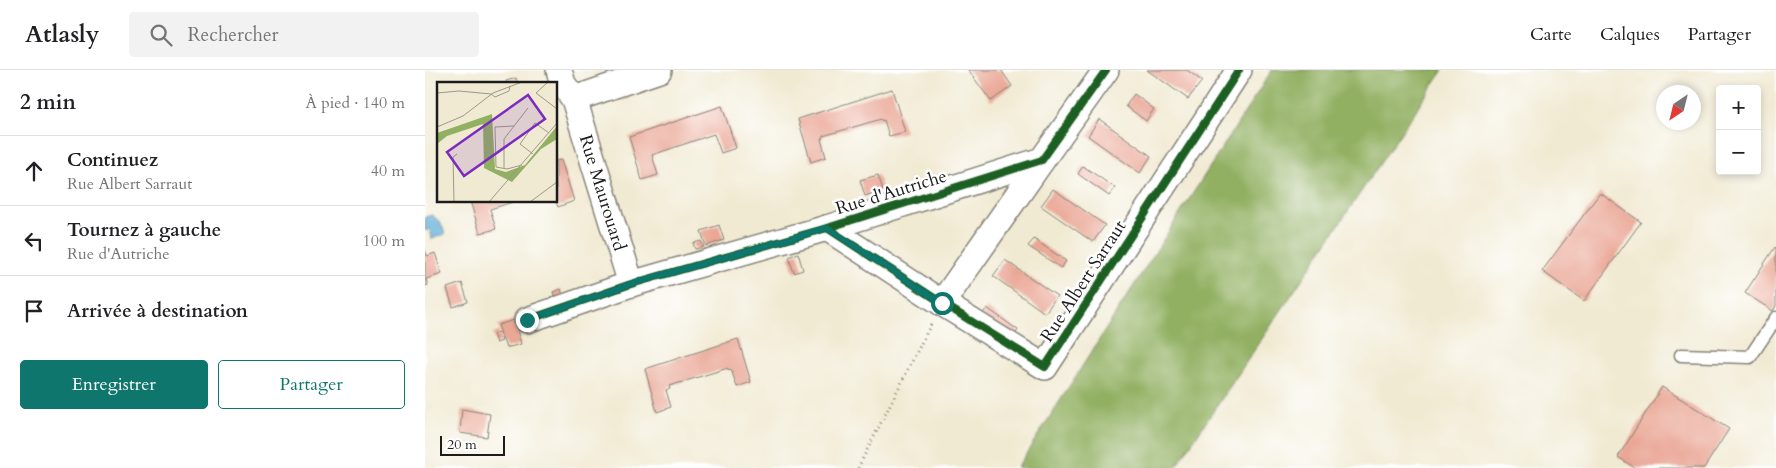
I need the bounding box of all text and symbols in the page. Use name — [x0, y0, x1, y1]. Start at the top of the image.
search box — [129, 12, 479, 57]
text: Atlasly — [25, 18, 99, 51]
icon: search — [147, 21, 175, 49]
text: Rechercher — [187, 22, 279, 48]
text: Carte — [1530, 22, 1572, 47]
text: Calques — [1600, 22, 1660, 47]
text: Partager — [1688, 22, 1751, 47]
inset map — [437, 82, 557, 202]
north arrow — [1656, 85, 1701, 130]
map controls — [1716, 85, 1761, 175]
button: + — [1716, 85, 1761, 130]
text: 2 min — [20, 88, 76, 117]
text: À pied · 140 m — [305, 92, 405, 114]
button: − — [1716, 130, 1761, 175]
street label: Rue Maurouard — [573, 132, 632, 254]
text: Continuez — [67, 147, 158, 173]
icon: ahead — [20, 157, 48, 185]
text: 40 m — [371, 160, 405, 182]
street label: Rue d'Autriche — [832, 164, 950, 221]
text: Rue Albert Sarraut — [67, 173, 192, 195]
street label: Rue Albert Sarraut — [1035, 215, 1132, 347]
text: Tournez à gauche — [67, 217, 221, 243]
icon: left — [20, 227, 48, 255]
text: 100 m — [363, 230, 405, 252]
text: Rue d'Autriche — [67, 243, 169, 265]
route start — [931, 292, 954, 315]
icon: arrive — [20, 297, 48, 325]
text: Arrivée à destination — [67, 298, 248, 324]
route end — [516, 309, 539, 332]
button: Enregistrer — [20, 360, 208, 409]
button: Partager — [218, 360, 405, 409]
scale bar — [440, 433, 505, 456]
text: 20 m — [447, 435, 477, 454]

